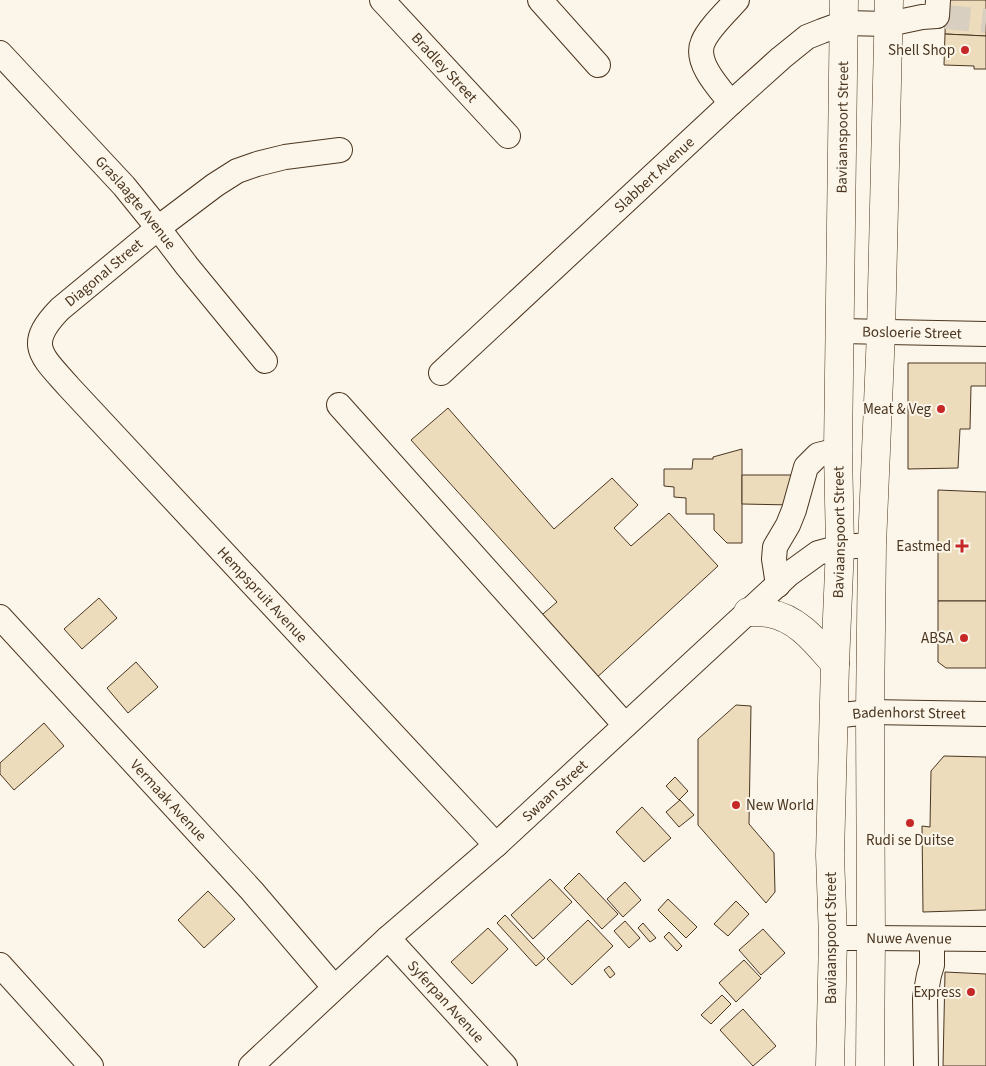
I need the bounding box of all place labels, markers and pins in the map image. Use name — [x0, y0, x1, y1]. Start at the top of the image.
place label: Shell Shop — [888, 40, 955, 61]
marker: Shell Shop — [959, 44, 971, 56]
place label: Meat & Veg — [863, 399, 931, 420]
marker: Meat & Veg — [935, 403, 947, 415]
place label: Eastmed — [896, 536, 951, 557]
marker: Eastmed — [955, 539, 969, 553]
place label: ABSA — [921, 628, 955, 649]
marker: ABSA — [958, 632, 970, 644]
place label: New World — [746, 795, 814, 816]
marker: New World — [730, 799, 742, 811]
marker: Rudi se Duitse — [904, 817, 916, 829]
place label: Rudi se Duitse — [866, 830, 954, 851]
place label: Express — [913, 982, 961, 1003]
marker: Express — [965, 986, 977, 998]

